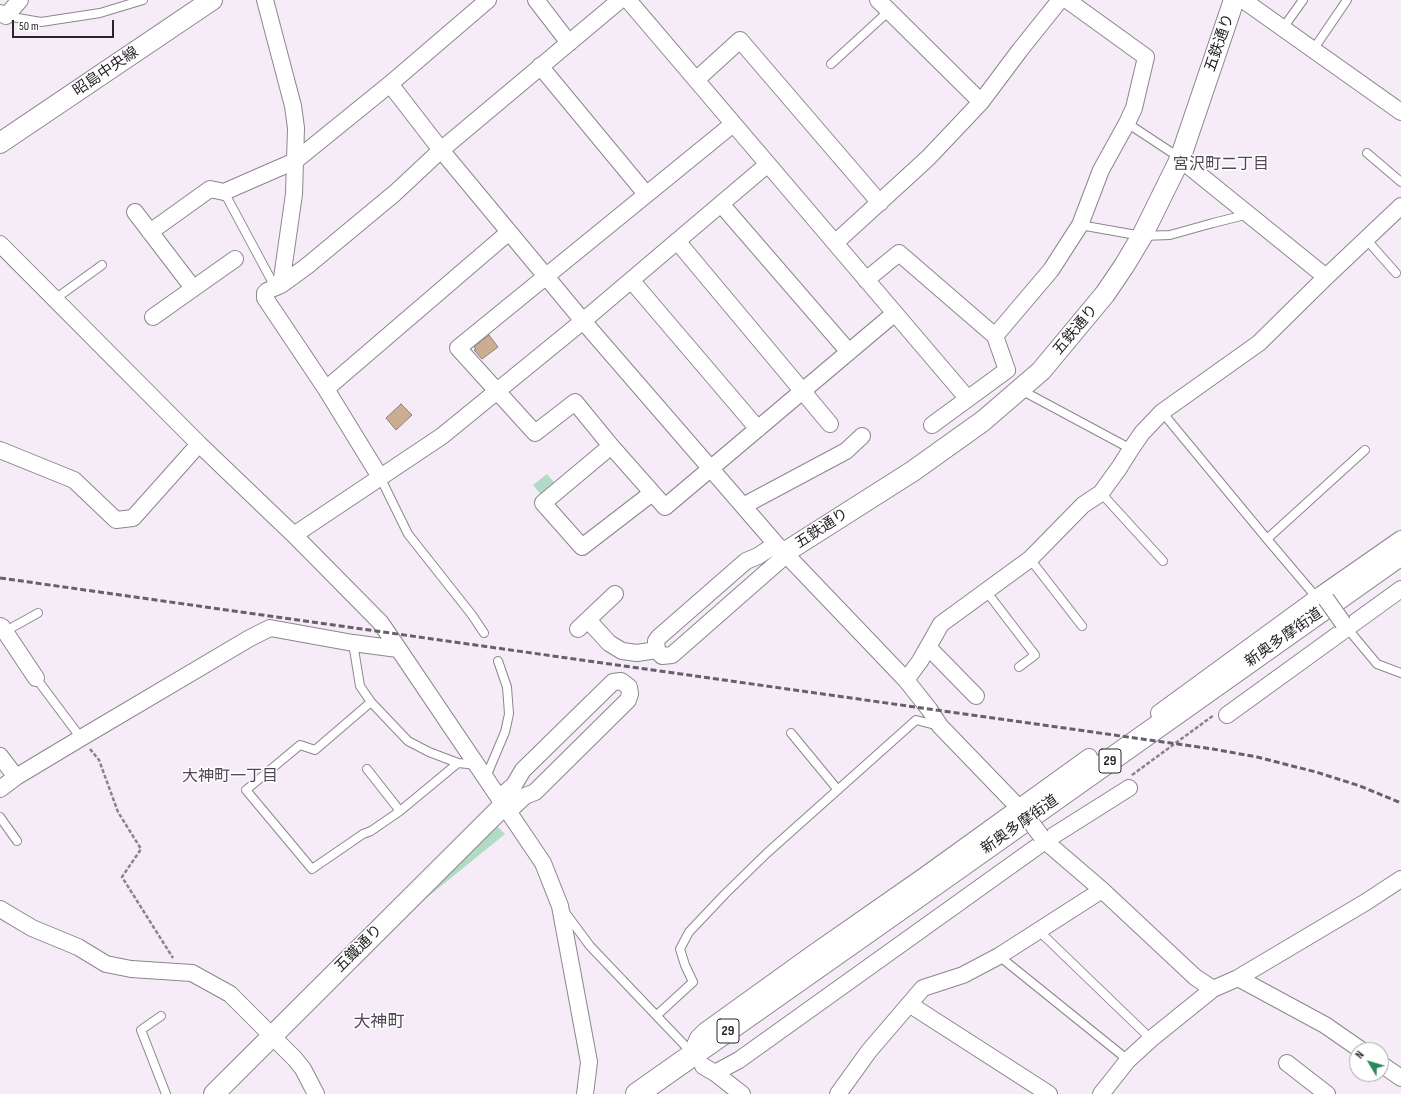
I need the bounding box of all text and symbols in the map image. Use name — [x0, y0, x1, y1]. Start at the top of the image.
scale bar — [14, 12, 116, 38]
street label: 五鉄通り — [1202, 12, 1238, 74]
text: 50 m — [19, 19, 39, 34]
street label: 昭島中央線 — [70, 44, 142, 100]
district label: 宮沢町二丁目 — [1173, 155, 1269, 175]
street label: 五鉄通り — [1050, 301, 1102, 359]
street label: 五鉄通り — [792, 505, 852, 553]
street label: 新奥多摩街道 — [1242, 605, 1326, 671]
road number: 29 — [1099, 749, 1121, 773]
district label: 大神町一丁目 — [182, 767, 278, 787]
street label: 新奥多摩街道 — [978, 792, 1062, 858]
street label: 五鐵通り — [331, 921, 387, 977]
district label: 大神町 — [354, 1013, 404, 1033]
road number: 29 — [717, 1019, 739, 1043]
north arrow — [1349, 1042, 1389, 1082]
text: N — [1353, 1049, 1367, 1061]

